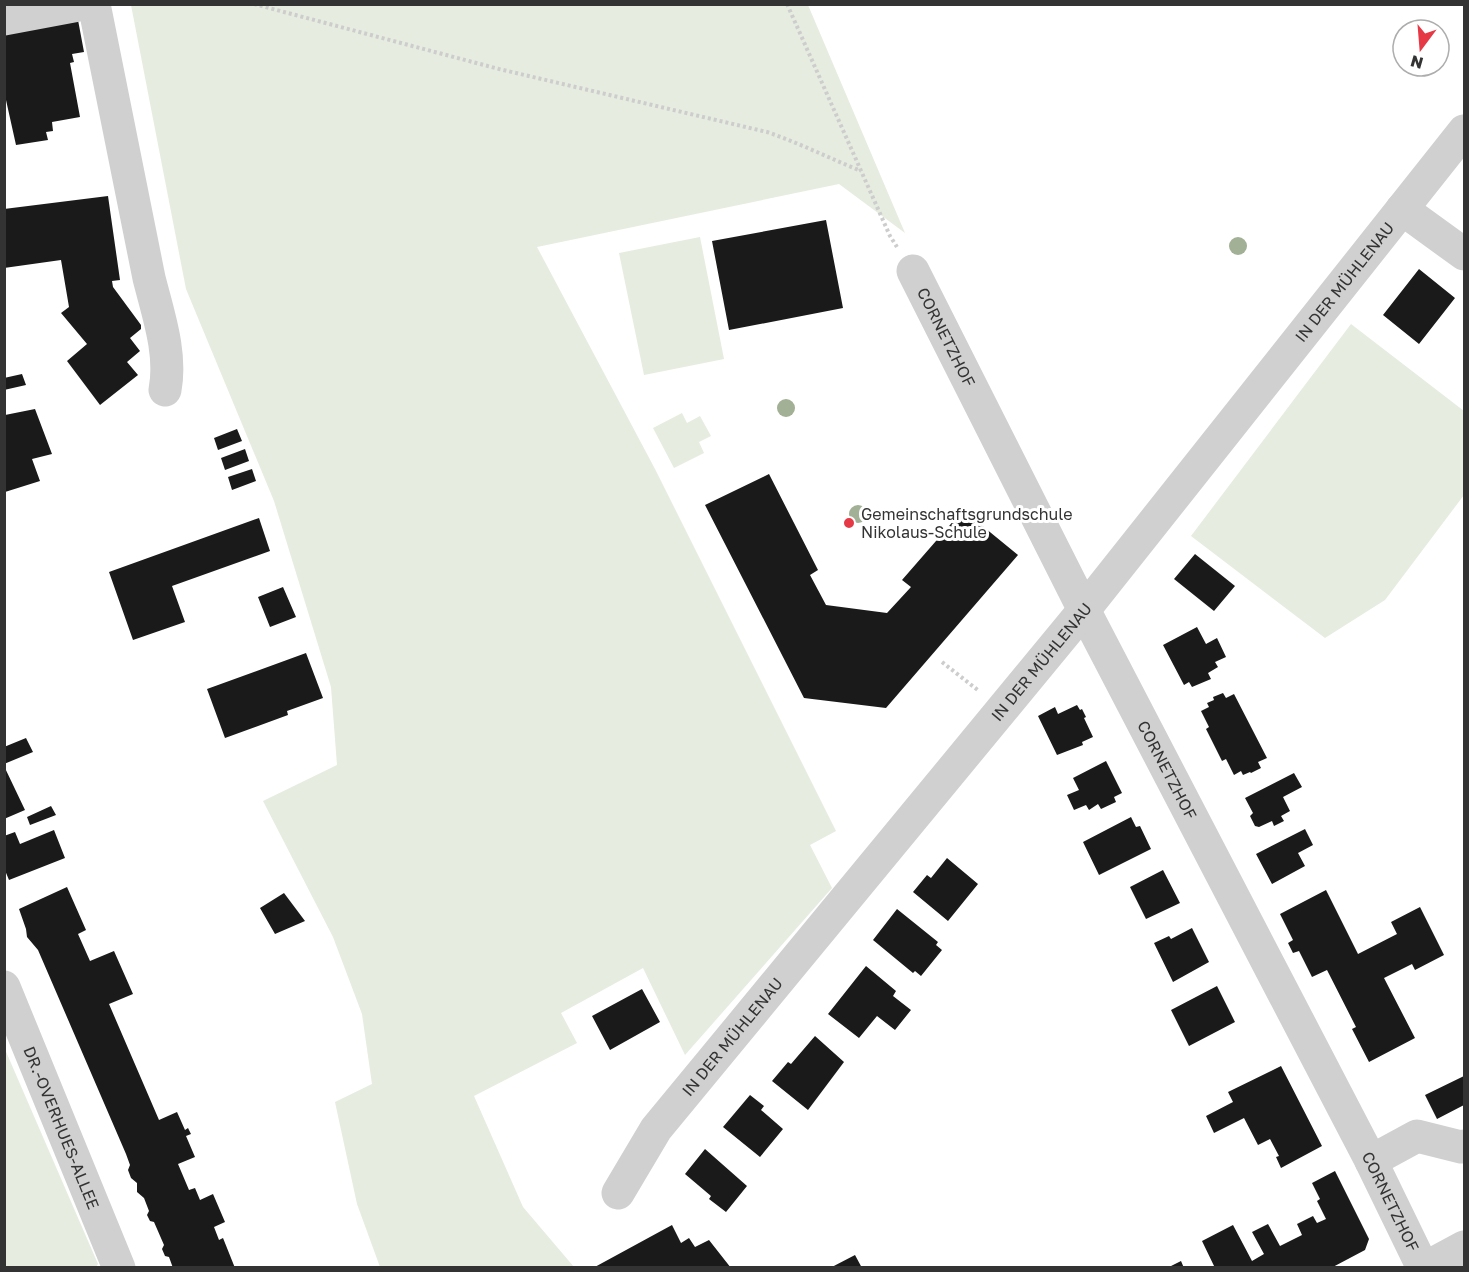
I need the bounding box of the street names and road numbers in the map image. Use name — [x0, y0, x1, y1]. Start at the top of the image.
street label: IN DER MÜHLENAU — [1291, 218, 1398, 346]
street label: CORNETZHOF — [913, 284, 980, 390]
street label: IN DER MÜHLENAU — [987, 599, 1096, 725]
street label: CORNETZHOF — [1133, 717, 1201, 823]
street label: IN DER MÜHLENAU — [677, 973, 787, 1100]
street label: DR.-OVERHUES-ALLEE — [19, 1043, 104, 1212]
street label: CORNETZHOF — [1358, 1148, 1423, 1255]

